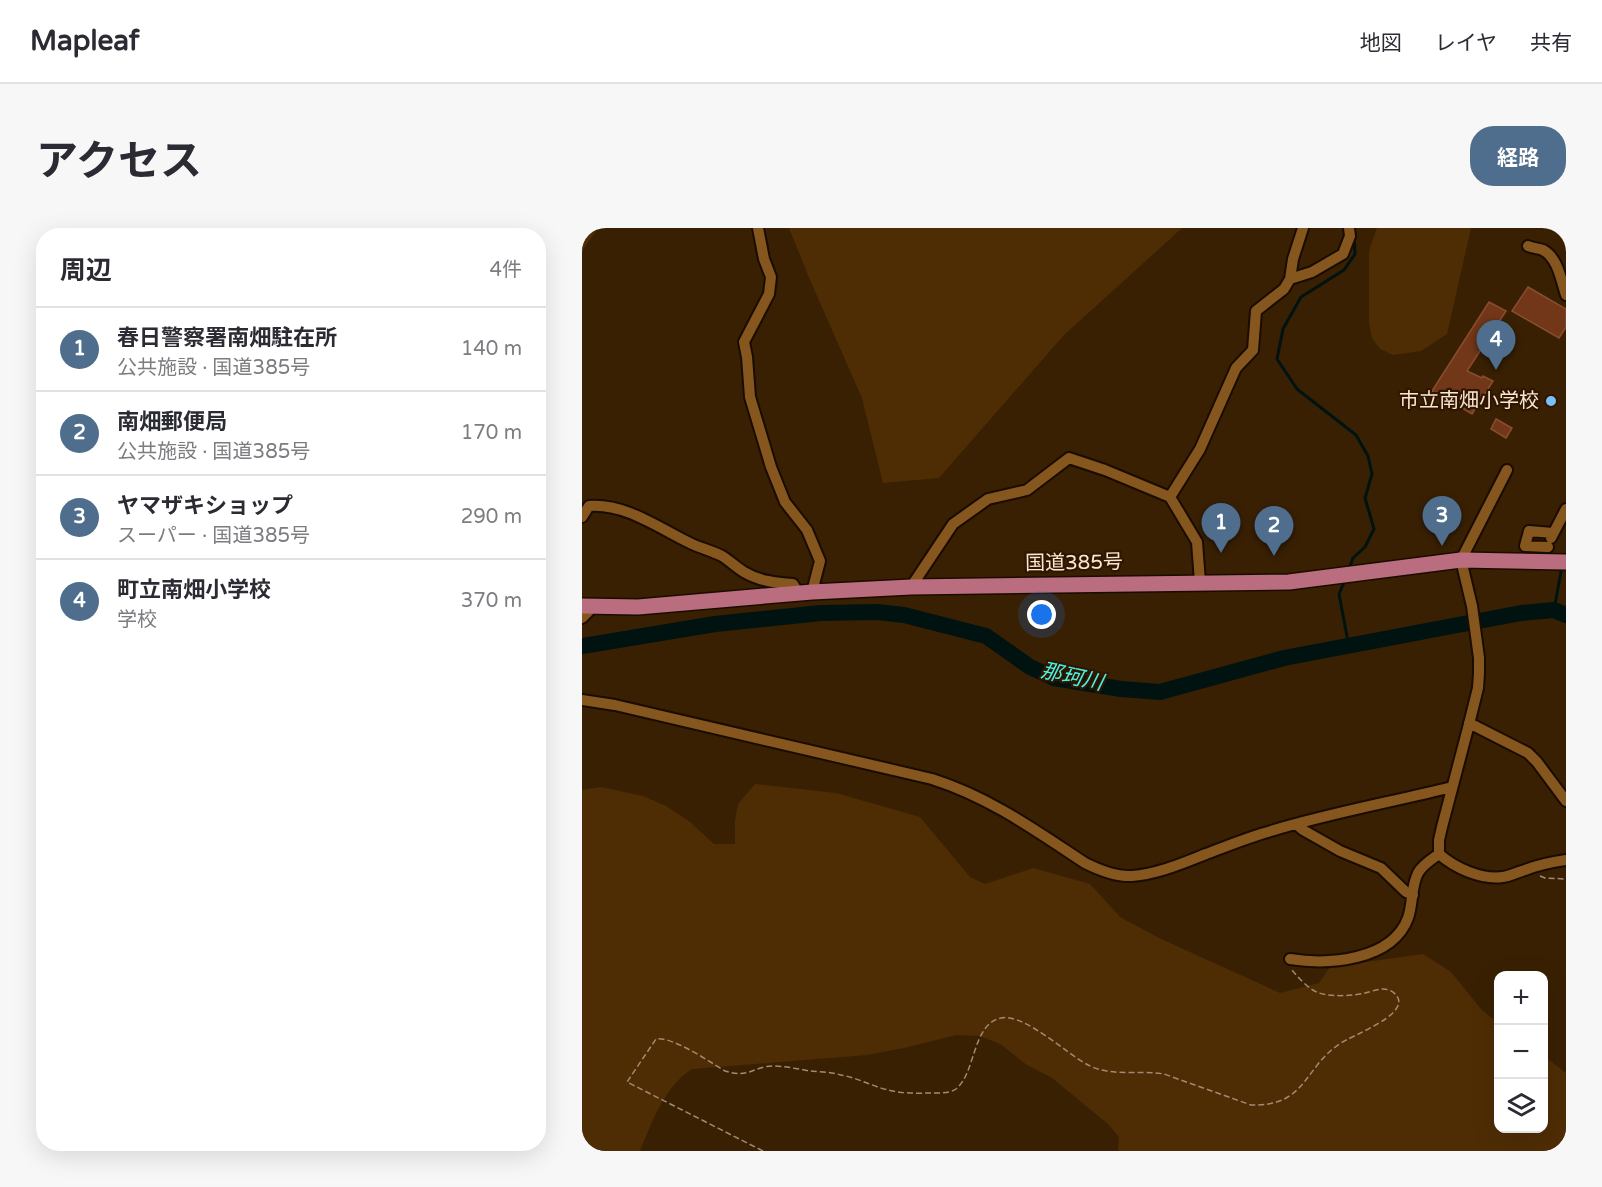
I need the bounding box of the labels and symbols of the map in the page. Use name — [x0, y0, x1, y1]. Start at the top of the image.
pin: 4 — [1476, 320, 1516, 370]
place label: 市立南畑小学校 — [1399, 389, 1539, 413]
marker: 市立南畑小学校 — [1544, 394, 1558, 408]
pin: 3 — [1422, 496, 1462, 546]
pin: 1 — [1202, 504, 1240, 553]
pin: 2 — [1254, 506, 1294, 556]
street label: 国道385号 — [1025, 550, 1123, 576]
your location — [1027, 600, 1056, 629]
water label: 那珂川 — [1039, 658, 1107, 696]

